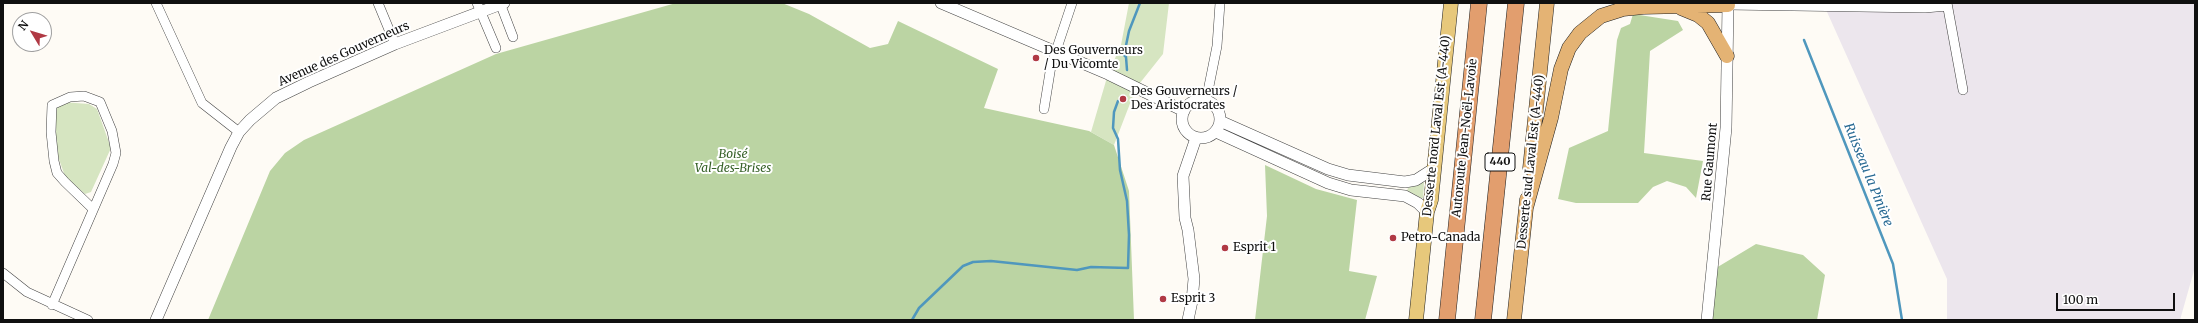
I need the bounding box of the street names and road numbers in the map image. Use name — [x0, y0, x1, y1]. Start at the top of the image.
street label: Avenue des Gouverneurs — [276, 19, 412, 89]
street label: Desserte nord Laval Est (A-440) — [1420, 35, 1454, 217]
street label: Autoroute Jean-Noël-Lavoie — [1450, 58, 1480, 218]
street label: Desserte sud Laval Est (A-440) — [1515, 74, 1547, 250]
street label: Rue Gaumont — [1699, 122, 1721, 202]
road number: 440 — [1485, 153, 1515, 171]

